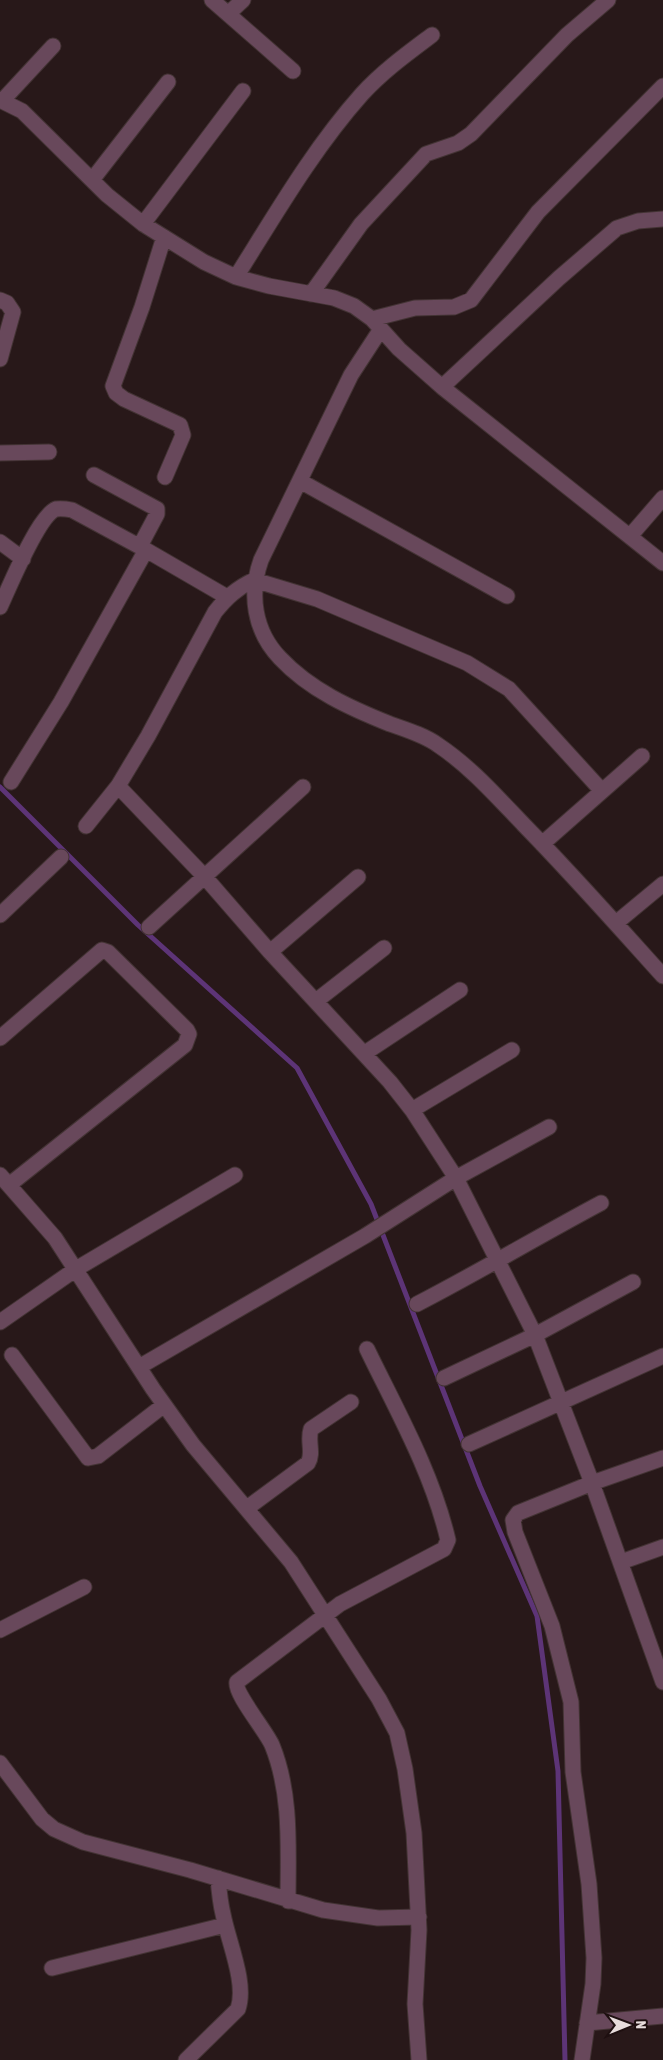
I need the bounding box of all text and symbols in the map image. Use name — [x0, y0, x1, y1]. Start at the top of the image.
north arrow — [603, 2000, 653, 2050]
text: N — [633, 2021, 649, 2029]

